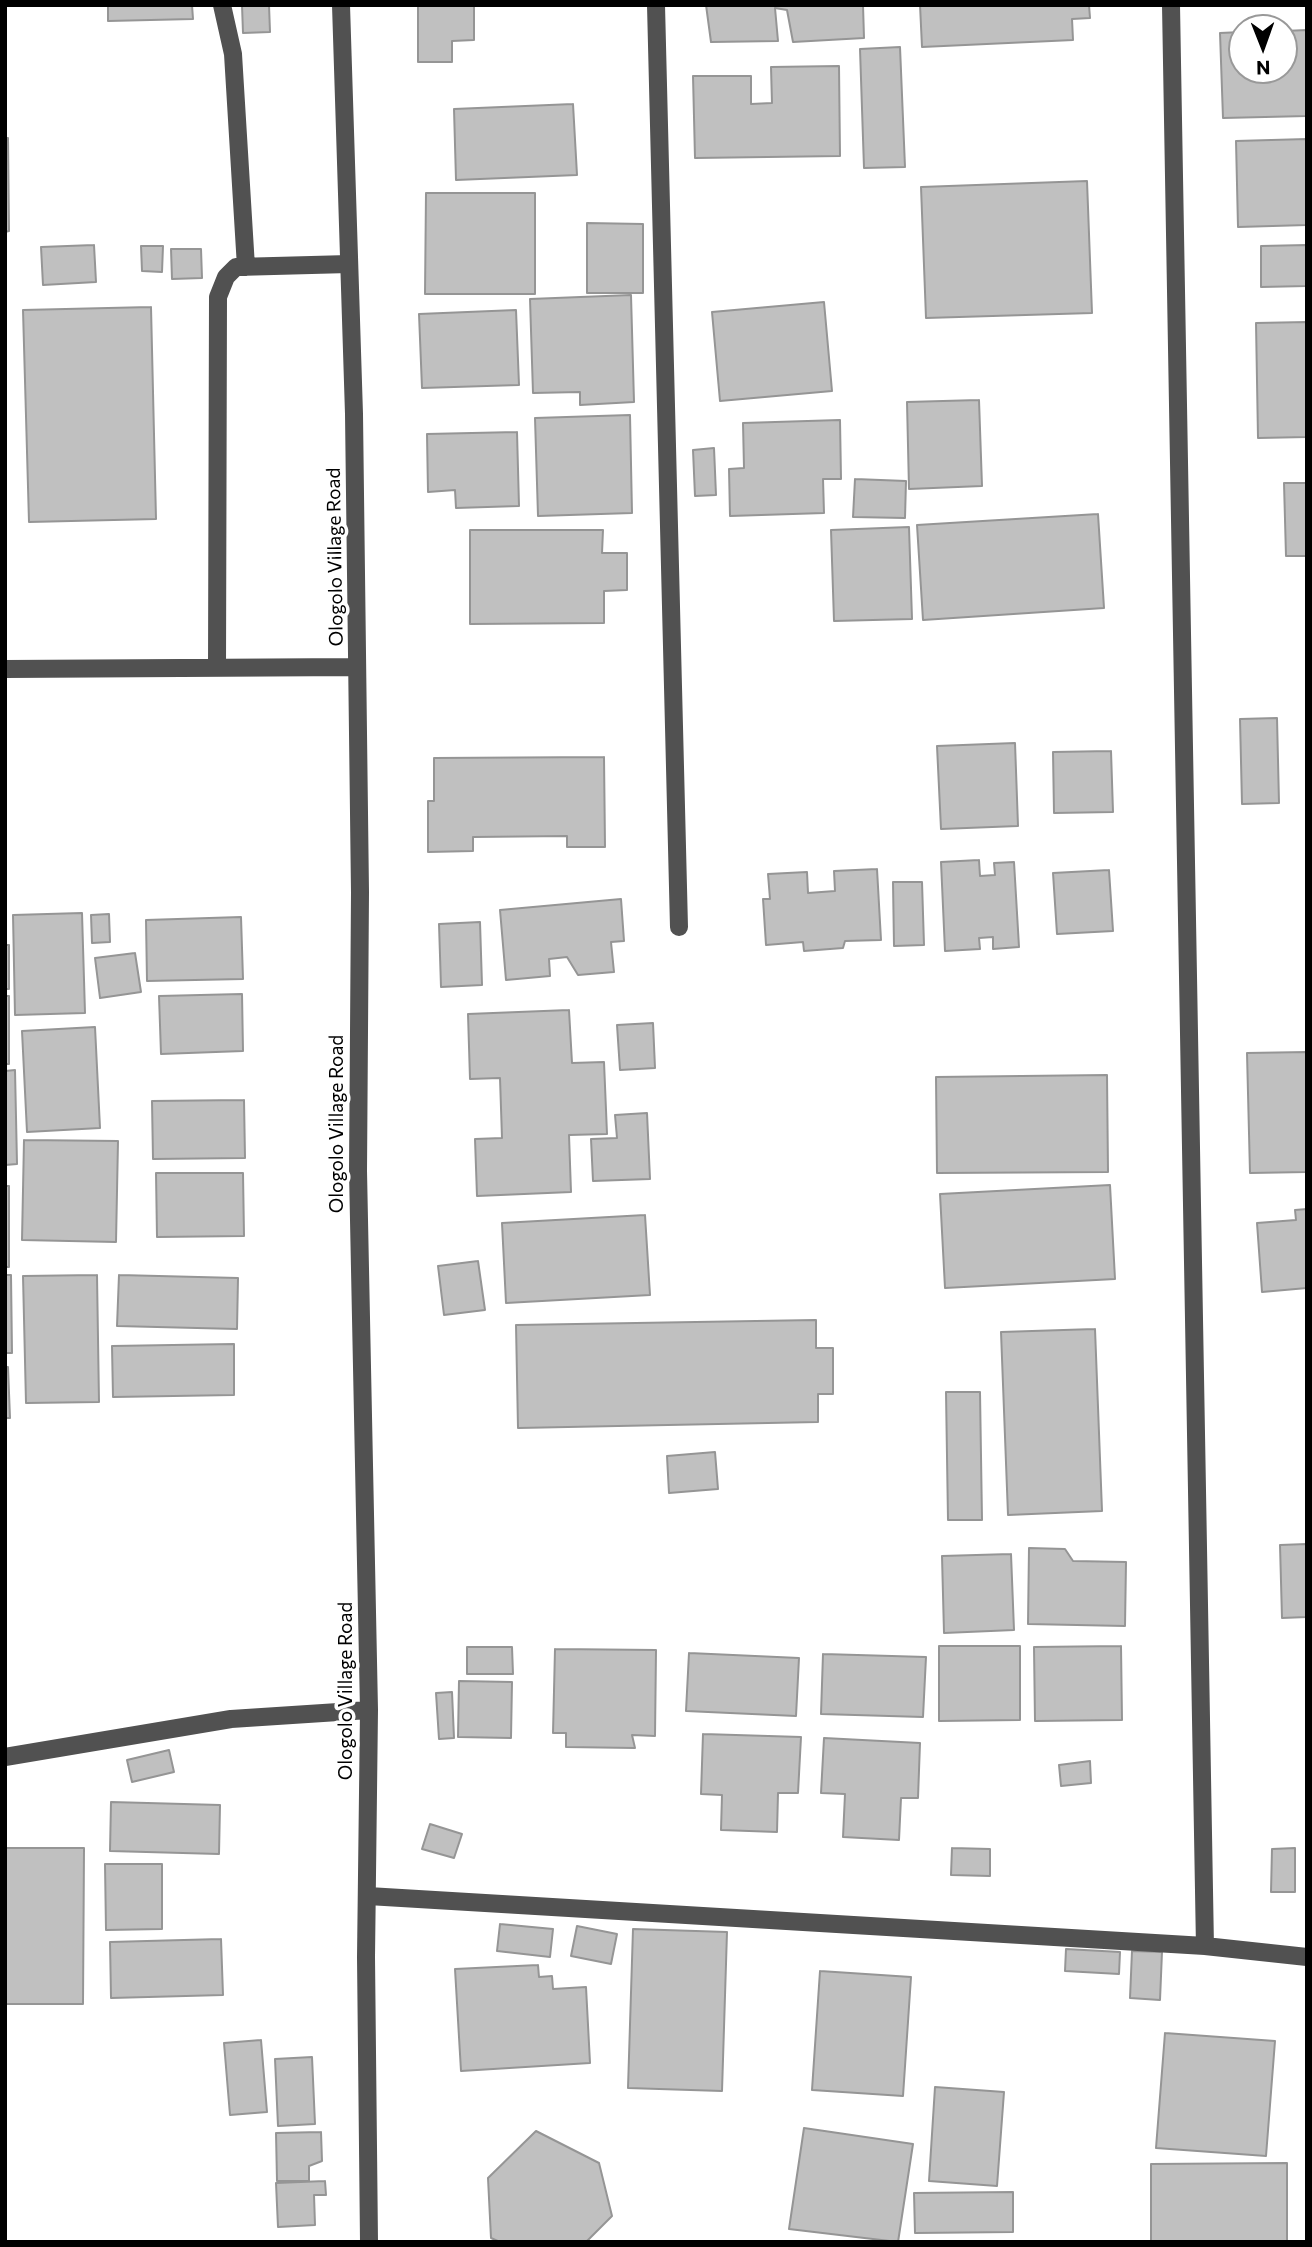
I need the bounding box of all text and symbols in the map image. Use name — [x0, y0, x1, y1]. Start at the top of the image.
north arrow — [1228, 14, 1298, 84]
text: N — [1256, 57, 1271, 80]
street label: Ologolo Village Road — [322, 467, 348, 647]
street label: Ologolo Village Road — [326, 1035, 348, 1213]
street label: Ologolo Village Road — [335, 1602, 357, 1780]

